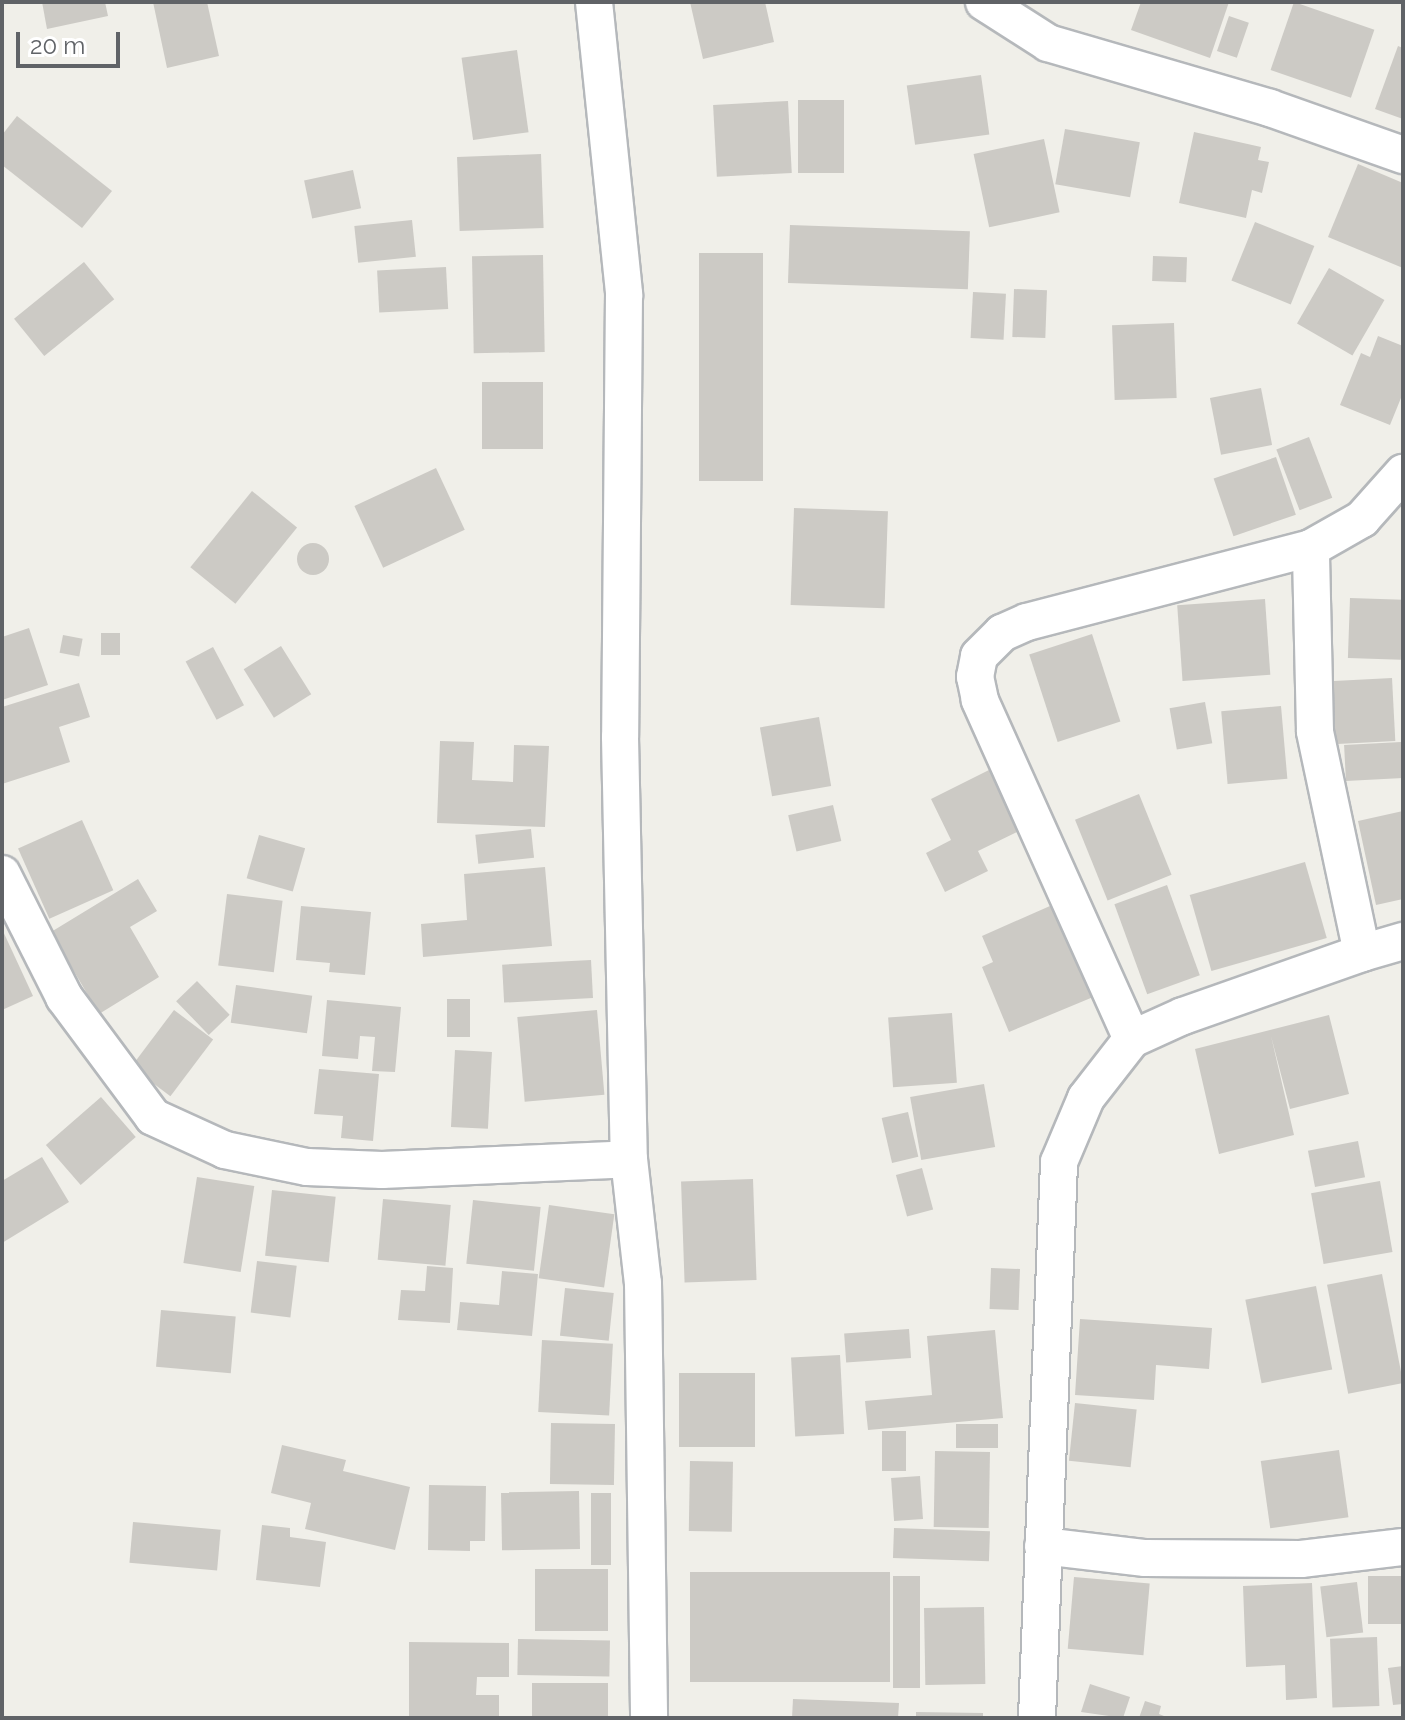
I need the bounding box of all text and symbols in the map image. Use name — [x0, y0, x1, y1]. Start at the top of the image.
scale bar — [20, 16, 124, 66]
text: 20 m — [30, 31, 85, 60]

